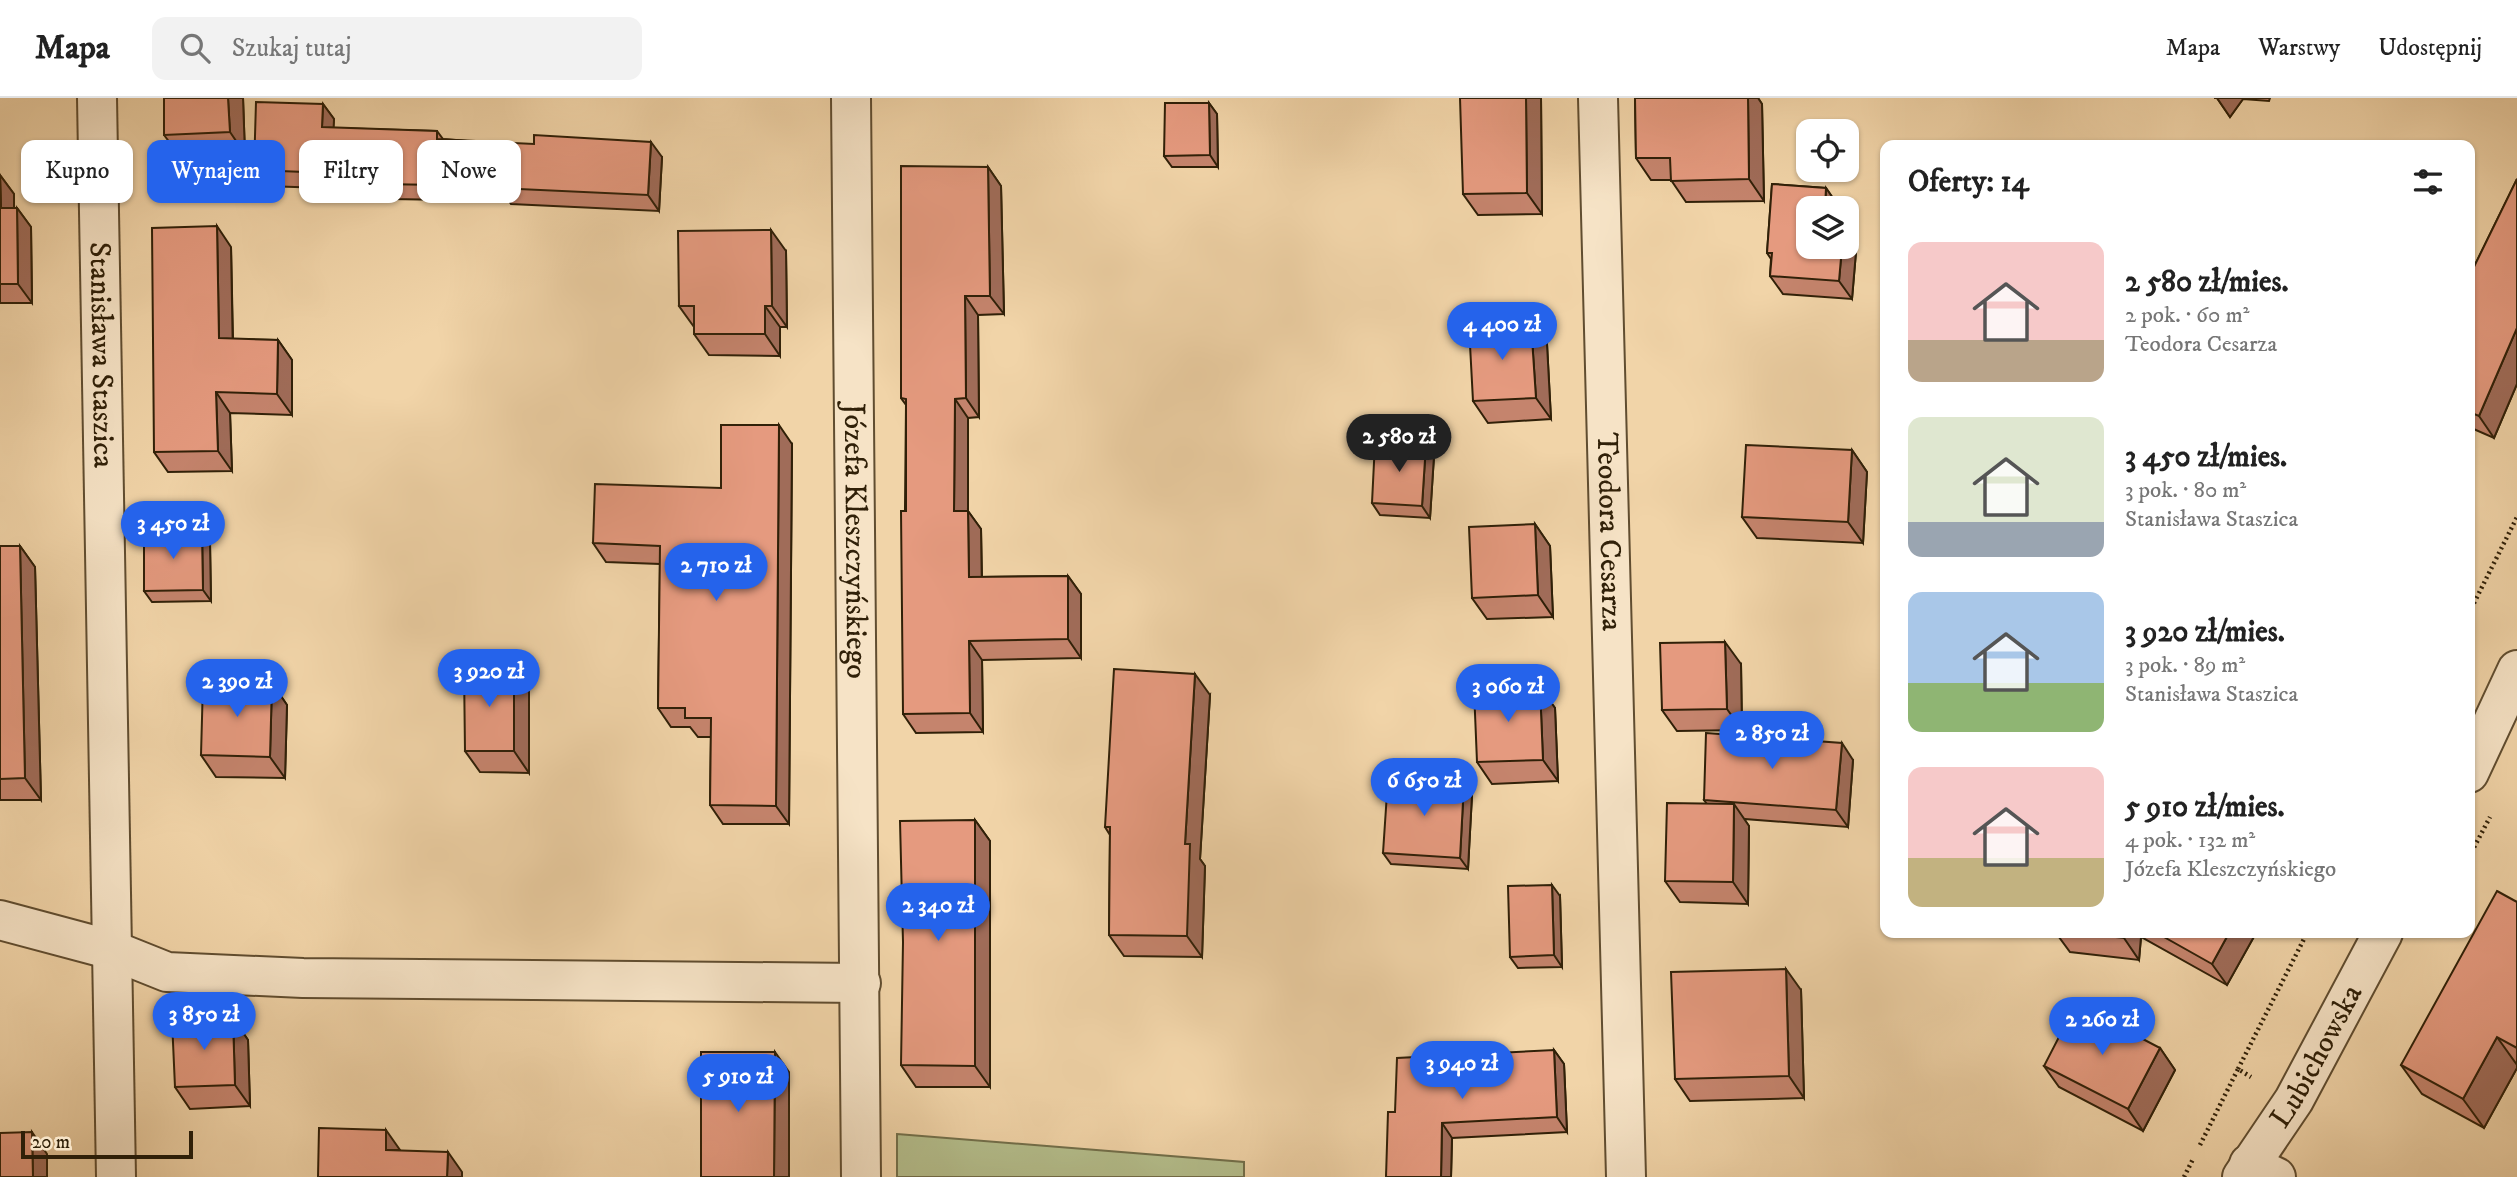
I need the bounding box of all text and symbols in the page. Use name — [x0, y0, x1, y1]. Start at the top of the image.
search box — [152, 17, 642, 80]
text: Mapa — [35, 28, 110, 69]
icon: search — [176, 29, 214, 67]
text: Szukaj tutaj — [232, 32, 351, 65]
text: Mapa — [2166, 33, 2220, 63]
text: Warstwy — [2258, 33, 2340, 63]
text: Udostępnij — [2378, 33, 2482, 63]
map controls — [1796, 119, 1859, 259]
button: locate — [1796, 119, 1859, 182]
chip: Kupno — [21, 140, 133, 203]
chip: Wynajem — [147, 140, 285, 203]
chip: Filtry — [299, 140, 403, 203]
chip: Nowe — [417, 140, 521, 203]
icon: filters — [2409, 163, 2447, 201]
text: Oferty: 14 — [1908, 164, 2029, 201]
button: layers — [1796, 196, 1859, 259]
street label: Stanisława Staszica — [81, 242, 122, 469]
text: 2 580 zł/mies. — [2125, 264, 2289, 301]
icon: home — [1964, 270, 2048, 354]
text: 2 pok. · 60 m² — [2125, 301, 2249, 330]
pin: 4 400 zł — [1430, 302, 1574, 362]
text: 4 400 zł — [1463, 310, 1541, 339]
text: Teodora Cesarza — [2125, 330, 2277, 359]
street label: Józefa Kleszczyńskiego — [835, 400, 875, 679]
pin: 2 580 zł — [1327, 414, 1471, 474]
text: 2 580 zł — [1362, 422, 1436, 451]
street label: Teodora Cesarza — [1588, 432, 1630, 632]
text: 3 450 zł/mies. — [2125, 439, 2287, 476]
icon: home — [1964, 445, 2048, 529]
text: 3 pok. · 80 m² — [2125, 476, 2246, 505]
pin: 3 450 zł — [101, 502, 245, 561]
text: Stanisława Staszica — [2125, 505, 2298, 534]
text: 3 450 zł — [137, 509, 209, 538]
pin: 2 710 zł — [644, 544, 788, 603]
text: 2 710 zł — [681, 551, 751, 580]
text: 3 920 zł/mies. — [2125, 614, 2285, 651]
icon: home — [1964, 620, 2048, 704]
pin: 3 920 zł — [417, 650, 561, 709]
text: 3 pok. · 89 m² — [2125, 651, 2245, 680]
text: 3 920 zł — [454, 657, 524, 686]
pin: 2 390 zł — [165, 660, 309, 719]
pin: 3 060 zł — [1436, 664, 1580, 724]
text: 2 390 zł — [202, 667, 272, 696]
text: 3 060 zł — [1472, 672, 1544, 701]
text: Stanisława Staszica — [2125, 680, 2298, 709]
pin: 2 850 zł — [1700, 712, 1844, 771]
text: 2 850 zł — [1735, 719, 1809, 748]
pin: 6 650 zł — [1352, 758, 1496, 818]
text: 6 650 zł — [1387, 766, 1461, 795]
text: 5 910 zł/mies. — [2125, 789, 2285, 826]
icon: home — [1964, 795, 2048, 879]
text: 4 pok. · 132 m² — [2125, 826, 2255, 855]
text: Józefa Kleszczyńskiego — [2125, 855, 2336, 884]
pin: 2 340 zł — [866, 884, 1010, 943]
text: 2 340 zł — [902, 891, 974, 920]
street label: Lubichowska — [2262, 978, 2371, 1135]
pin: 3 850 zł — [132, 992, 276, 1052]
pin: 2 260 zł — [2030, 998, 2174, 1057]
text: 3 850 zł — [169, 1000, 239, 1029]
text: 2 260 zł — [2065, 1005, 2139, 1034]
pin: 3 940 zł — [1390, 1042, 1534, 1101]
text: 3 940 zł — [1426, 1049, 1498, 1078]
pin: 5 910 zł — [666, 1054, 810, 1114]
text: 5 910 zł — [703, 1062, 773, 1091]
scale bar — [21, 1128, 192, 1160]
text: 20 m — [32, 1131, 70, 1154]

